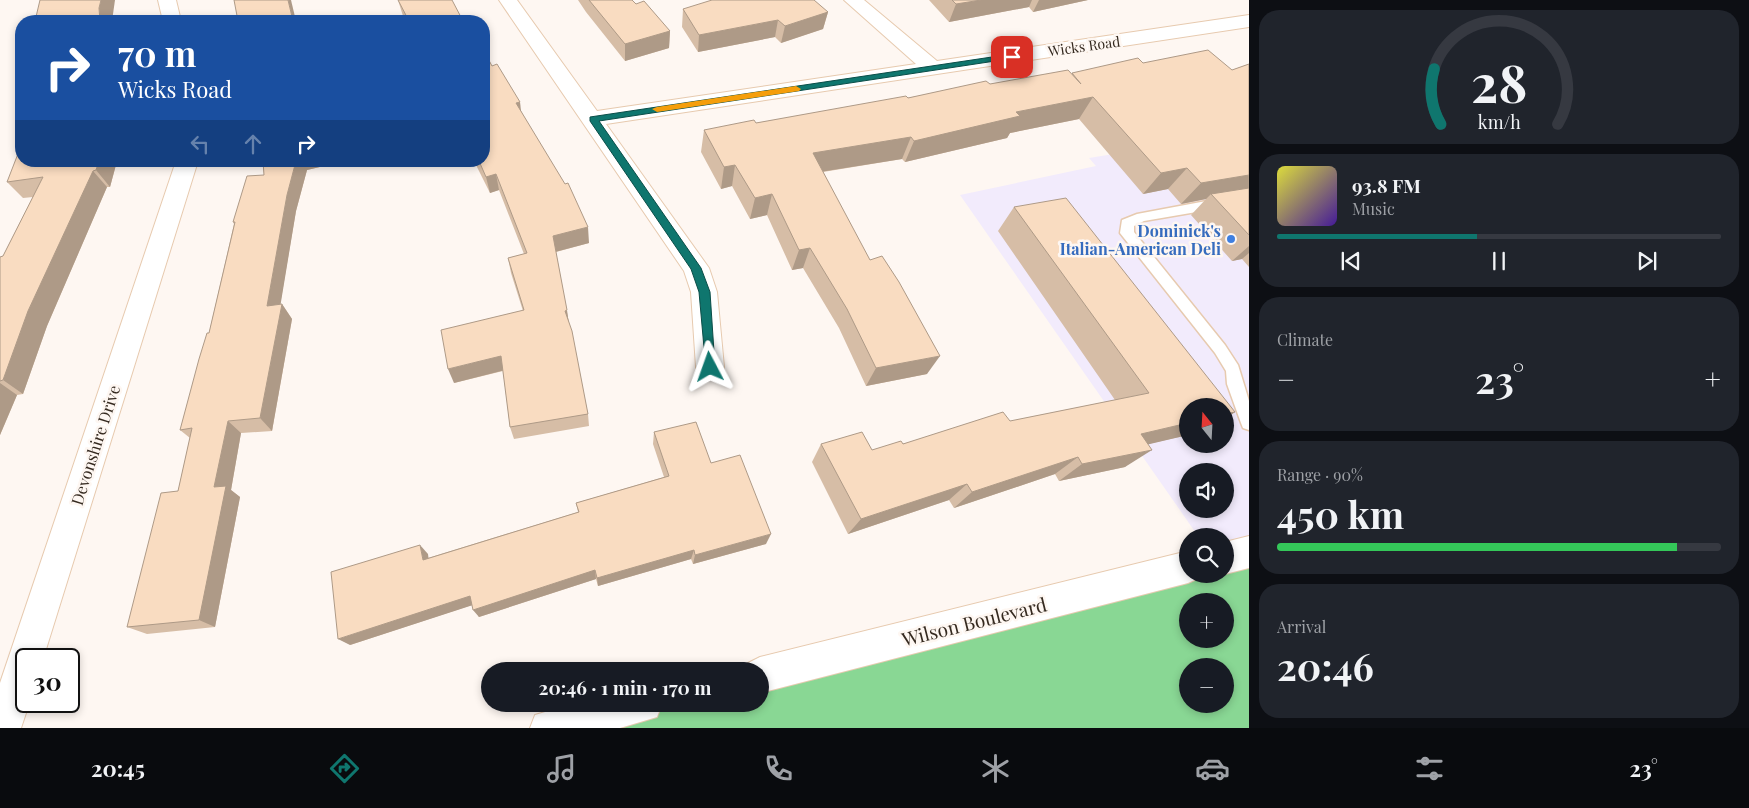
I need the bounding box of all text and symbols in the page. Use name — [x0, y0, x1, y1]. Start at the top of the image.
text: 70 m — [118, 29, 196, 76]
street label: Wicks Road — [1046, 32, 1121, 61]
icon: right — [35, 35, 100, 100]
pin — [991, 36, 1033, 78]
icon: arrive — [998, 43, 1026, 71]
text: 28 — [1471, 47, 1527, 116]
text: Wicks Road — [118, 74, 232, 104]
text: km/h — [1478, 110, 1521, 133]
icon: left — [186, 130, 214, 158]
icon: ahead — [239, 130, 267, 158]
icon: right — [292, 130, 320, 158]
text: 93.8 FM — [1352, 172, 1421, 198]
text: Music — [1352, 198, 1395, 219]
place label: Dominick's Italian-American Deli — [1060, 220, 1221, 259]
marker: Dominick's Italian-American Deli — [1225, 233, 1237, 245]
icon: previous — [1337, 247, 1365, 275]
icon: pause — [1485, 247, 1513, 275]
icon: next — [1633, 247, 1661, 275]
text: Climate — [1277, 329, 1333, 350]
position arrow — [683, 340, 735, 392]
text: 23° — [1475, 353, 1524, 404]
text: − — [1277, 360, 1295, 397]
text: + — [1705, 360, 1721, 397]
street label: Devonshire Drive — [66, 382, 124, 508]
north arrow — [1179, 398, 1234, 452]
map controls — [1179, 398, 1234, 713]
button: sound — [1179, 463, 1234, 518]
text: Range · 90% — [1277, 464, 1363, 485]
text: 450 km — [1277, 488, 1404, 539]
button: search — [1179, 528, 1234, 583]
street label: Wilson Boulevard — [898, 590, 1049, 652]
button: + — [1179, 593, 1234, 648]
text: Arrival — [1277, 616, 1326, 637]
text: 20:46 — [1277, 640, 1374, 691]
speed limit sign: 30 — [15, 648, 80, 713]
button: − — [1179, 658, 1234, 713]
text: 20:46 · 1 min · 170 m — [538, 674, 712, 700]
icon: directions — [327, 751, 362, 786]
icon: music — [544, 751, 579, 786]
icon: phone — [761, 751, 796, 786]
icon: climate — [978, 751, 1013, 786]
icon: car — [1195, 751, 1230, 786]
icon: filters — [1412, 751, 1447, 786]
text: 20:45 — [91, 753, 145, 783]
text: 23° — [1630, 753, 1658, 783]

